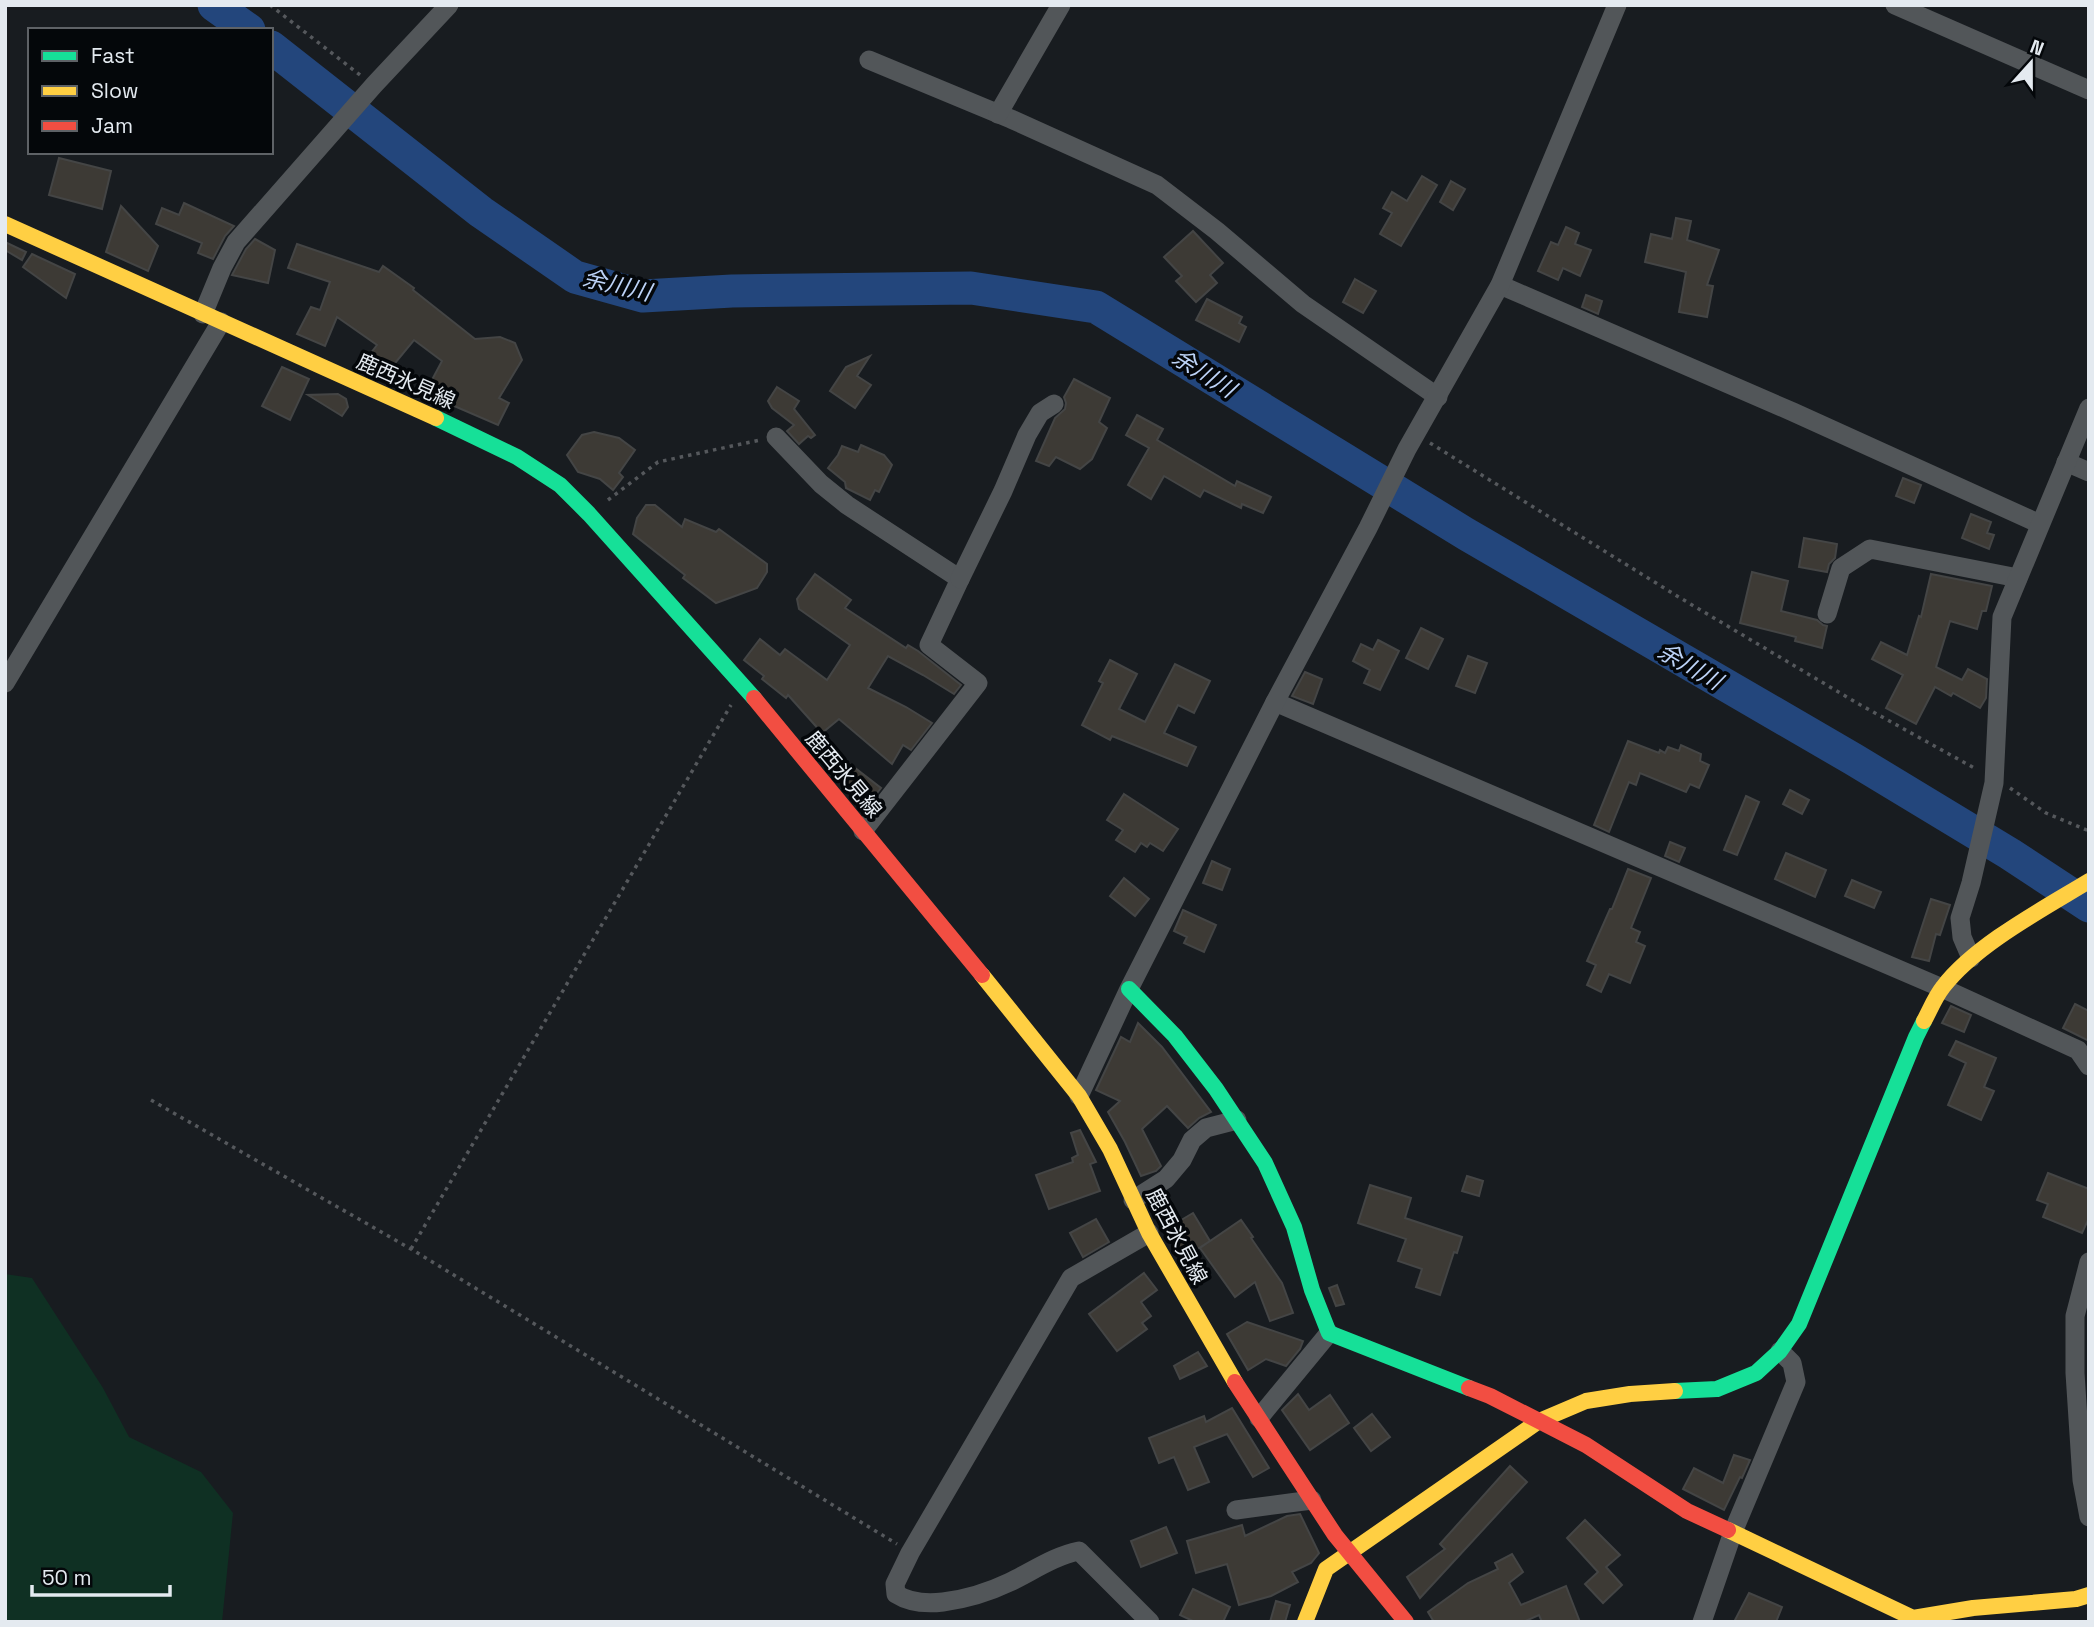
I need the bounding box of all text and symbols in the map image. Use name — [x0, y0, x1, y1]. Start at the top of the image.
legend — [28, 28, 273, 154]
north arrow — [1996, 28, 2066, 98]
text: N — [2026, 34, 2047, 62]
text: Fast — [91, 42, 135, 69]
text: Slow — [91, 77, 139, 104]
text: Jam — [91, 112, 133, 139]
water label: 余川川 — [580, 263, 657, 308]
water label: 余川川 — [1167, 342, 1244, 406]
street label: 鹿西氷見線 — [353, 347, 459, 415]
water label: 余川川 — [1653, 636, 1730, 698]
street label: 鹿西氷見線 — [800, 725, 888, 823]
street label: 鹿西氷見線 — [1140, 1183, 1214, 1289]
scale bar — [32, 1554, 170, 1598]
text: 50 m — [42, 1564, 92, 1591]

